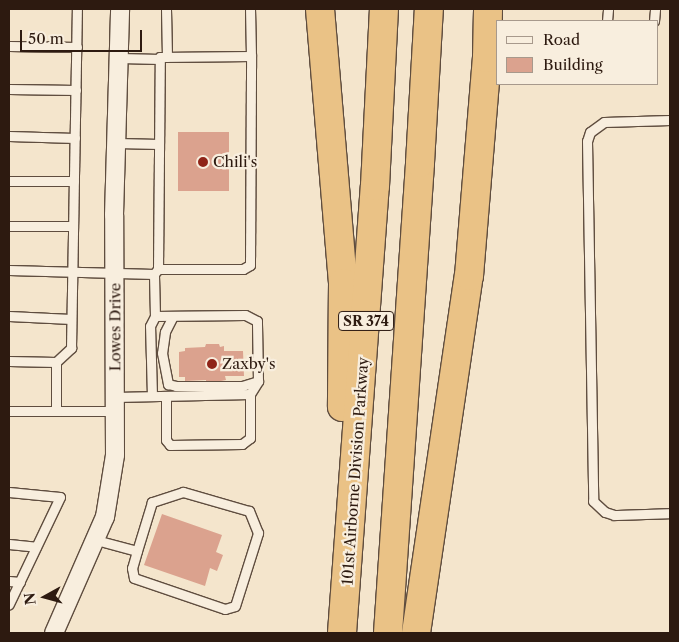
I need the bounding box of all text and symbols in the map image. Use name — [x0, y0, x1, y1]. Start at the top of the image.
scale bar — [22, 20, 145, 52]
legend — [497, 20, 659, 85]
text: 50 m — [28, 29, 64, 48]
text: Road — [543, 30, 580, 49]
text: Building — [543, 55, 603, 74]
place label: Chili's — [213, 153, 257, 171]
marker: Chili's — [197, 156, 209, 168]
street label: Lowes Drive — [106, 283, 124, 371]
road number: SR 374 — [337, 310, 395, 332]
place label: Zaxby's — [222, 355, 276, 373]
street label: 101st Airborne Division Parkway — [338, 356, 372, 586]
marker: Zaxby's — [206, 358, 218, 370]
north arrow — [20, 572, 70, 622]
text: N — [20, 592, 40, 606]

